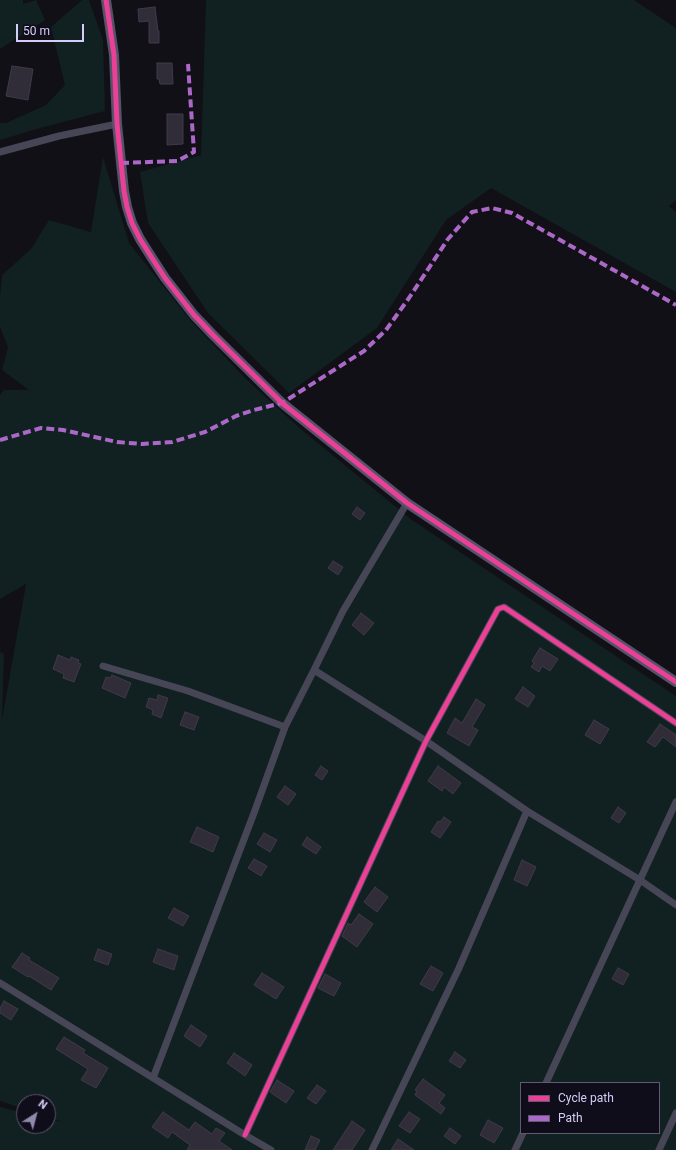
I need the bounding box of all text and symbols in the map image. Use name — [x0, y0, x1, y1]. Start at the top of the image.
scale bar — [18, 16, 86, 42]
text: 50 m — [23, 24, 50, 38]
legend — [520, 1082, 660, 1134]
text: Cycle path — [558, 1091, 614, 1105]
north arrow — [16, 1094, 56, 1134]
text: N — [36, 1097, 50, 1112]
text: Path — [558, 1111, 583, 1125]

